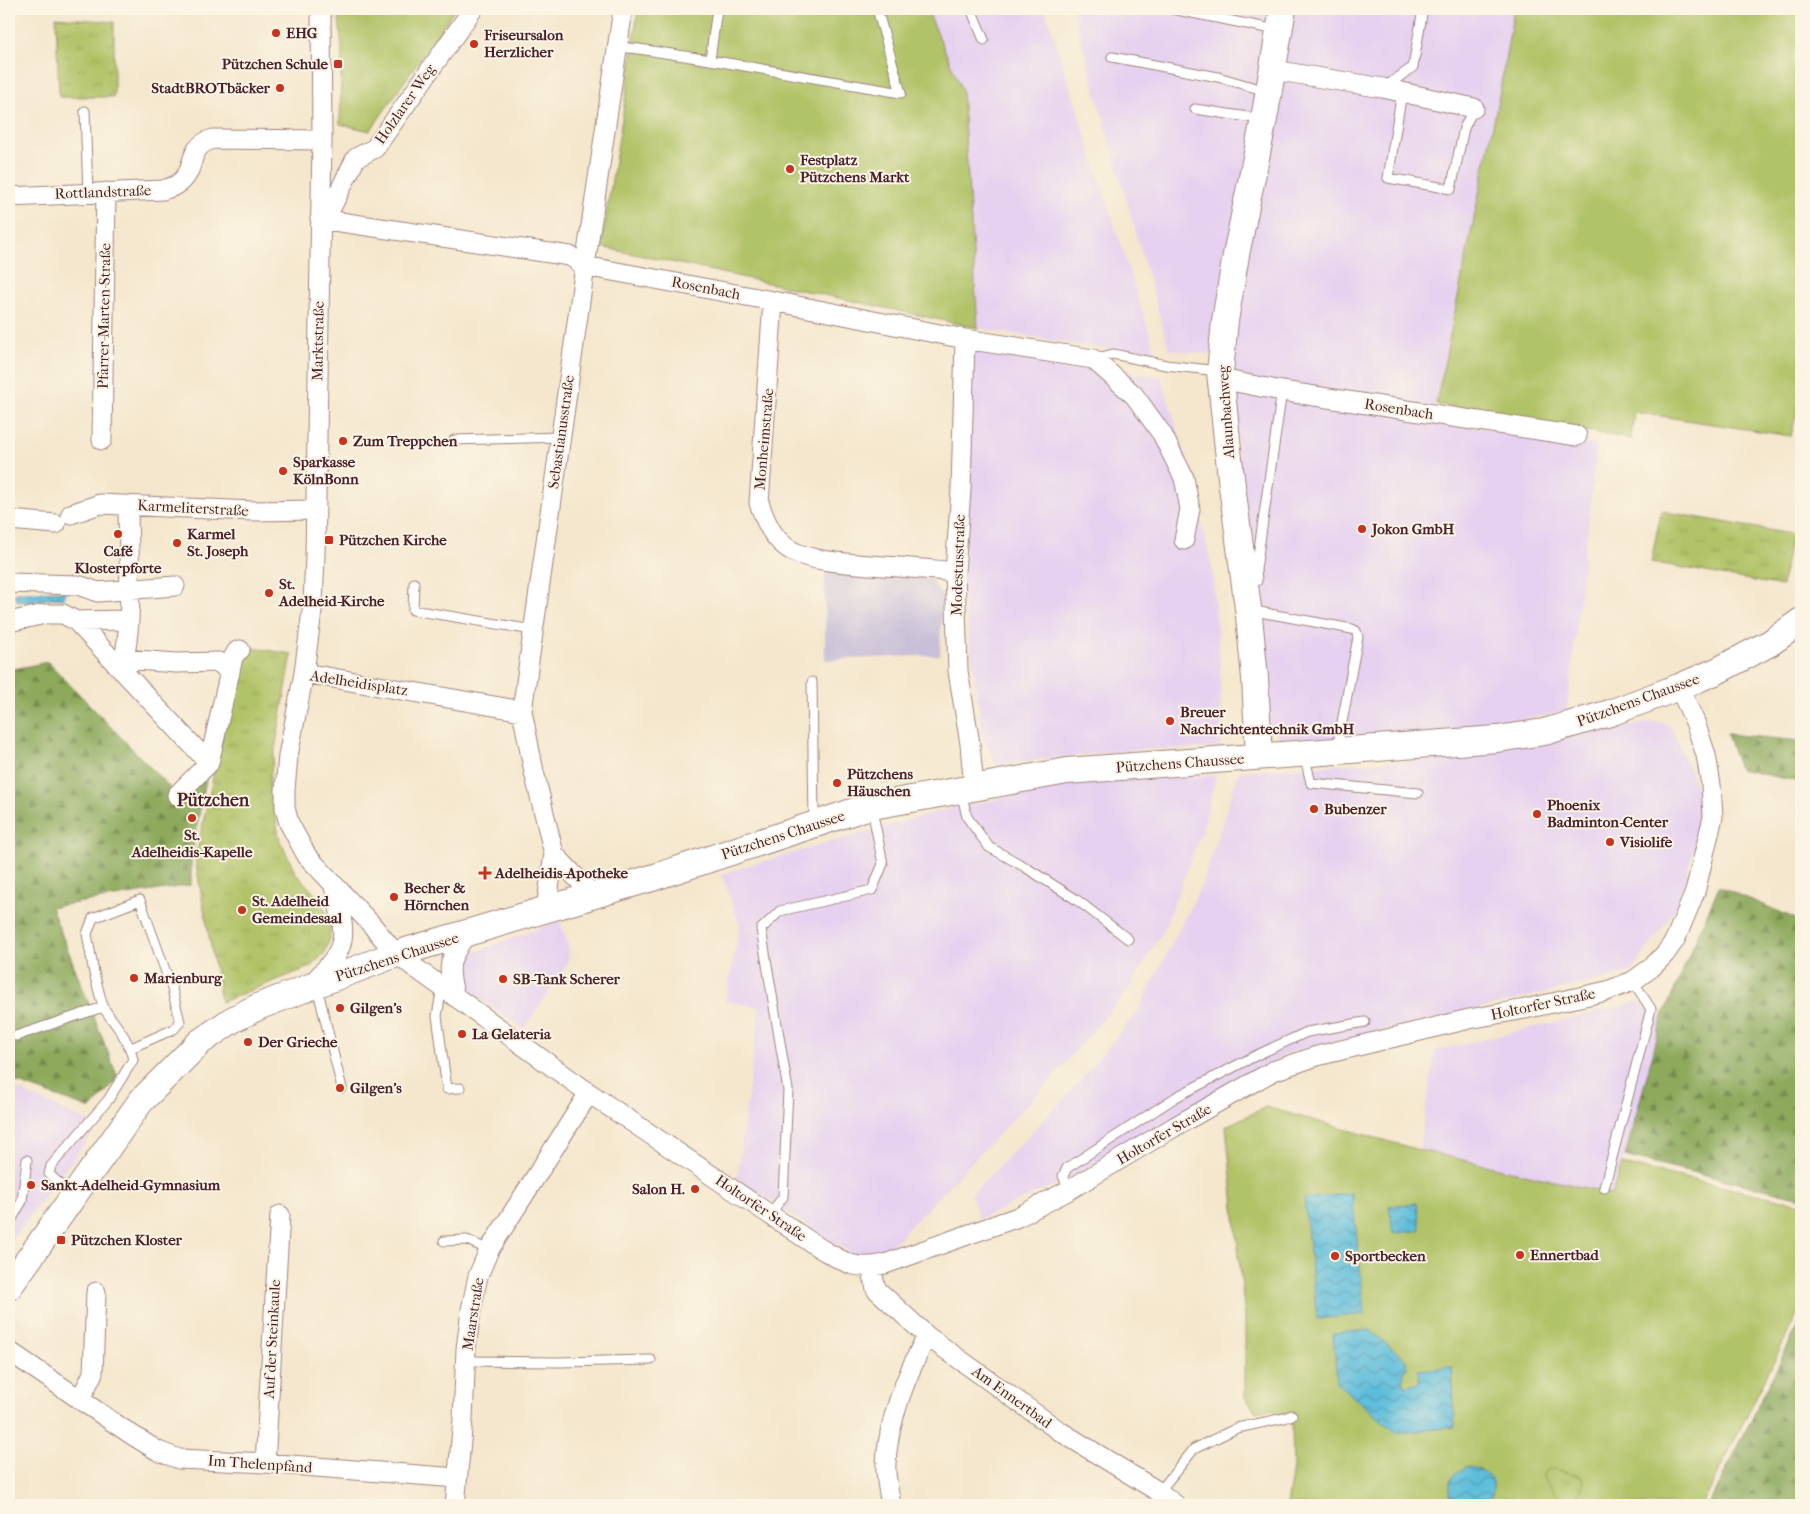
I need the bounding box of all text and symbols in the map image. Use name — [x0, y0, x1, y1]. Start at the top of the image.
place label: EHG — [286, 24, 318, 42]
place label: Friseursalon Herzlicher — [483, 26, 564, 61]
marker: EHG — [270, 27, 282, 39]
marker: Friseursalon Herzlicher — [468, 38, 480, 50]
place label: Pützchen Schule — [222, 55, 329, 73]
marker: Pützchen Schule — [332, 58, 344, 70]
street label: Holzlarer Weg — [371, 60, 440, 147]
place label: StadtBROTbäcker — [151, 79, 271, 97]
marker: StadtBROTbäcker — [274, 82, 286, 94]
place label: Festplatz Pützchens Markt — [799, 151, 910, 186]
marker: Festplatz Pützchens Markt — [784, 163, 796, 175]
street label: Rottlandstraße — [54, 181, 152, 203]
street label: Pfarrer-Marten-Straße — [94, 242, 114, 389]
street label: Rosenbach — [670, 273, 742, 304]
street label: Marktstraße — [308, 300, 328, 381]
street label: Alaunbachweg — [1214, 364, 1238, 460]
street label: Sebastianusstraße — [544, 373, 578, 490]
street label: Monheimstraße — [751, 387, 777, 491]
street label: Rosenbach — [1363, 395, 1435, 423]
place label: Zum Treppchen — [353, 432, 458, 450]
marker: Zum Treppchen — [337, 435, 349, 447]
place label: Sparkasse KölnBonn — [293, 453, 359, 488]
marker: Sparkasse KölnBonn — [277, 465, 289, 477]
street label: Karmeliterstraße — [137, 496, 250, 520]
street label: Modestusstraße — [947, 513, 969, 616]
place label: Jokon GmbH — [1370, 520, 1454, 538]
marker: Jokon GmbH — [1356, 523, 1368, 535]
place label: Karmel St. Joseph — [187, 525, 249, 560]
marker: Café Klosterpforte — [112, 528, 124, 540]
place label: Pützchen Kirche — [339, 531, 447, 549]
marker: Pützchen Kirche — [323, 534, 335, 546]
marker: Karmel St. Joseph — [171, 537, 183, 549]
place label: Café Klosterpforte — [74, 542, 162, 577]
place label: St. Adelheid-Kirche — [278, 575, 385, 610]
marker: St. Adelheid-Kirche — [263, 587, 275, 599]
street label: Adelheidisplatz — [308, 666, 410, 700]
street label: Pützchens Chaussee — [1574, 669, 1702, 731]
place label: Breuer Nachrichtentechnik GmbH — [1180, 703, 1354, 738]
marker: Breuer Nachrichtentechnik GmbH — [1164, 715, 1176, 727]
street label: Pützchens Chaussee — [1115, 749, 1246, 776]
place label: Pützchens Häuschen — [847, 765, 914, 800]
marker: Pützchens Häuschen — [831, 777, 843, 789]
district label: Pützchen — [177, 790, 250, 811]
place label: Phoenix Badminton-Center — [1547, 796, 1669, 831]
place label: Bubenzer — [1324, 800, 1387, 818]
marker: Bubenzer — [1308, 803, 1320, 815]
street label: Pützchens Chaussee — [719, 806, 848, 864]
marker: Phoenix Badminton-Center — [1531, 808, 1543, 820]
marker: St. Adelheidis-Kapelle — [186, 812, 198, 824]
place label: St. Adelheidis-Kapelle — [131, 826, 253, 861]
place label: Visiolife — [1619, 833, 1673, 851]
marker: Visiolife — [1604, 836, 1616, 848]
place label: Adelheidis-Apotheke — [494, 864, 628, 882]
marker: Adelheidis-Apotheke — [479, 867, 491, 879]
place label: Becher & Hörnchen — [404, 879, 470, 914]
marker: Becher & Hörnchen — [388, 891, 400, 903]
place label: St. Adelheid Gemeindesaal — [252, 892, 343, 927]
marker: St. Adelheid Gemeindesaal — [236, 904, 248, 916]
street label: Pützchens Chaussee — [333, 928, 462, 986]
place label: Marienburg — [143, 969, 223, 987]
place label: SB-Tank Scherer — [513, 970, 621, 988]
marker: Marienburg — [128, 972, 140, 984]
marker: SB-Tank Scherer — [497, 973, 509, 985]
street label: Holtorfer Straße — [1489, 984, 1597, 1024]
place label: Gilgen's — [350, 999, 402, 1017]
marker: Gilgen's — [334, 1002, 346, 1014]
place label: La Gelateria — [472, 1025, 552, 1043]
marker: La Gelateria — [456, 1028, 468, 1040]
place label: Der Grieche — [258, 1033, 338, 1051]
marker: Der Grieche — [242, 1036, 254, 1048]
place label: Gilgen’s — [350, 1079, 402, 1097]
marker: Gilgen’s — [334, 1082, 346, 1094]
street label: Holtorfer Straße — [1113, 1099, 1215, 1168]
street label: Holtorfer Straße — [712, 1171, 811, 1245]
place label: Sankt-Adelheid-Gymnasium — [41, 1176, 221, 1194]
marker: Sankt-Adelheid-Gymnasium — [25, 1179, 37, 1191]
place label: Salon H. — [632, 1180, 685, 1198]
marker: Salon H. — [689, 1183, 701, 1195]
place label: Pützchen Kloster — [71, 1231, 183, 1249]
marker: Pützchen Kloster — [55, 1234, 67, 1246]
place label: Ennertbad — [1530, 1246, 1600, 1264]
place label: Sportbecken — [1345, 1247, 1426, 1265]
marker: Ennertbad — [1514, 1249, 1526, 1261]
marker: Sportbecken — [1329, 1250, 1341, 1262]
street label: Maarstraße — [458, 1276, 488, 1352]
street label: Auf der Steinkaule — [260, 1278, 284, 1400]
street label: Am Ennertbad — [968, 1361, 1056, 1432]
street label: Im Thelenpfand — [207, 1451, 314, 1477]

